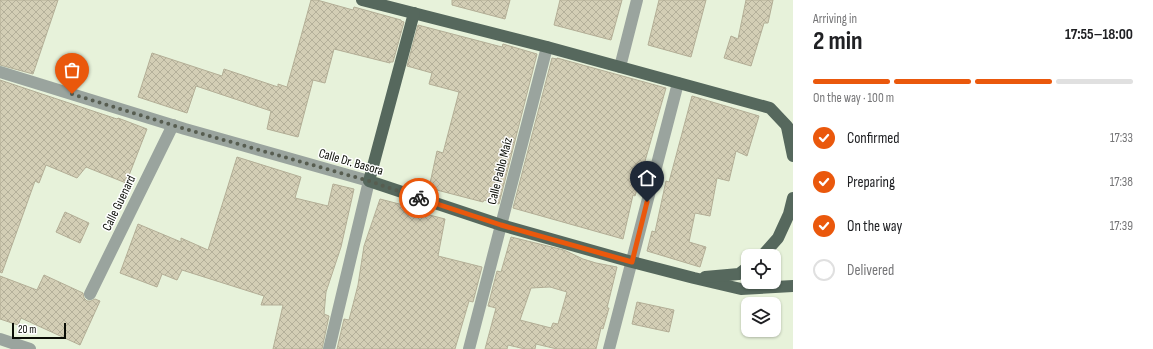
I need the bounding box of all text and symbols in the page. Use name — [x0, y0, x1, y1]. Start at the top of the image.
text: Arriving in — [813, 11, 857, 27]
text: 17:55–18:00 — [1065, 25, 1133, 44]
text: 2 min — [813, 26, 863, 57]
pin — [55, 53, 89, 94]
icon: bag — [61, 59, 83, 81]
text: On the way · 100 m — [813, 90, 894, 106]
icon: check — [813, 127, 835, 149]
text: Confirmed — [847, 129, 900, 148]
text: 17:33 — [1110, 130, 1133, 146]
street label: Calle Pablo Maíz — [484, 135, 516, 206]
street label: Calle Dr. Basora — [317, 145, 385, 179]
pin — [630, 161, 664, 202]
icon: home — [636, 167, 658, 189]
icon: check — [813, 171, 835, 193]
street label: Calle Guenard — [99, 173, 139, 233]
text: Preparing — [847, 173, 895, 192]
text: 17:38 — [1110, 174, 1133, 190]
courier — [399, 178, 439, 218]
icon: bike — [408, 187, 430, 209]
icon: check — [813, 215, 835, 237]
text: On the way — [847, 217, 902, 236]
text: 17:39 — [1110, 218, 1133, 234]
map controls — [741, 249, 781, 337]
button: locate — [741, 249, 781, 289]
text: Delivered — [847, 261, 894, 280]
button: layers — [741, 297, 781, 337]
scale bar — [12, 321, 66, 340]
text: 20 m — [18, 323, 36, 336]

